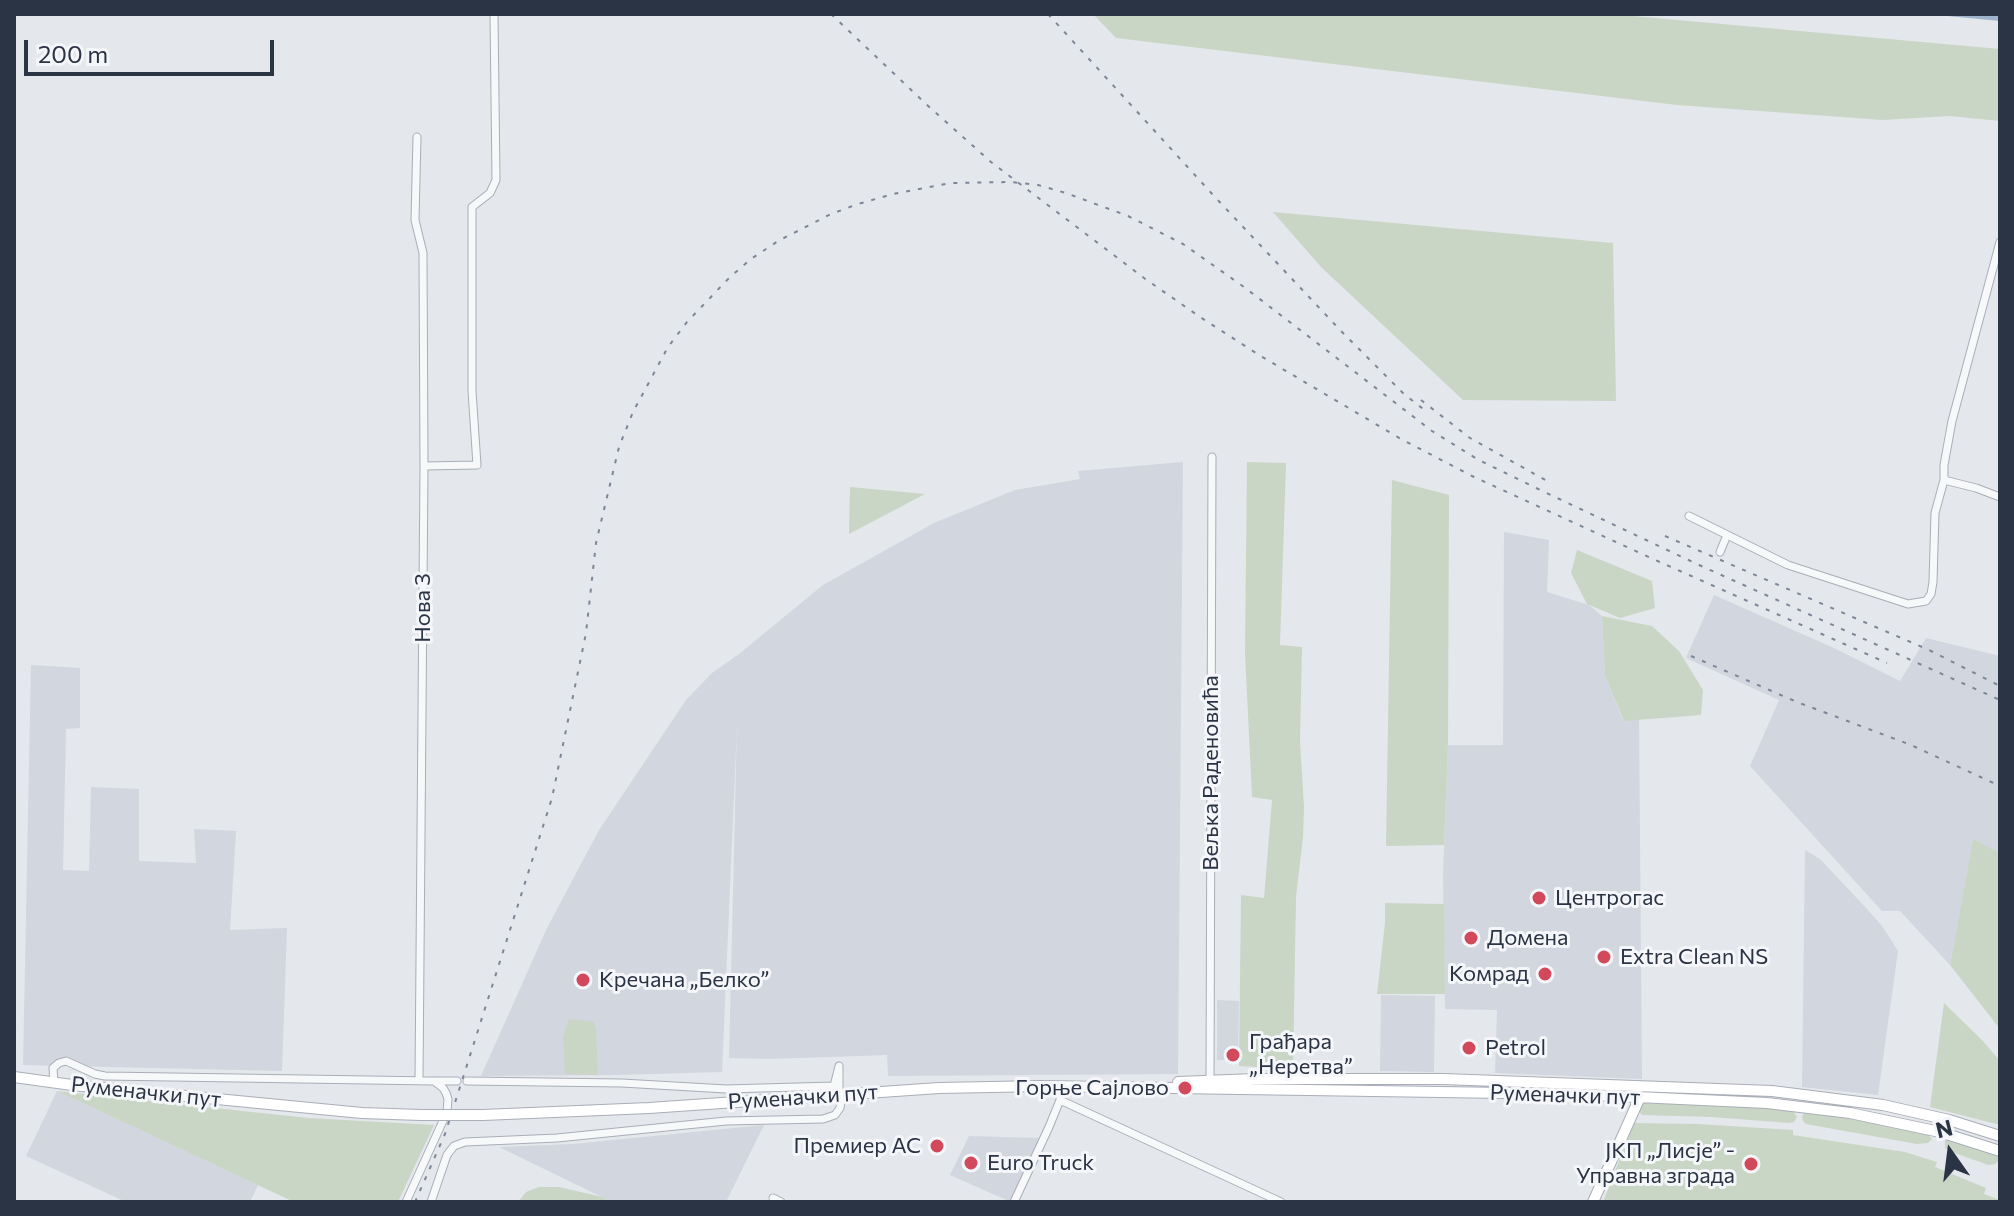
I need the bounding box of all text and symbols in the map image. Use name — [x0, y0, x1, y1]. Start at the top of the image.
scale bar — [28, 24, 278, 74]
text: 200 m — [38, 39, 108, 68]
street label: Нова 3 — [410, 573, 436, 643]
street label: Вељка Раденовића — [1198, 675, 1224, 871]
place label: Центрогас — [1555, 885, 1664, 911]
marker: Центрогас — [1530, 889, 1548, 907]
place label: Домена — [1487, 925, 1568, 951]
marker: Домена — [1462, 929, 1480, 947]
place label: Extra Clean NS — [1620, 944, 1768, 970]
marker: Extra Clean NS — [1595, 948, 1613, 966]
place label: Комрад — [1449, 961, 1529, 987]
marker: Комрад — [1536, 965, 1554, 983]
place label: Кречана „Белко” — [599, 967, 770, 993]
marker: Кречана „Белко” — [574, 971, 592, 989]
place label: Грађара „Неретва” — [1249, 1029, 1353, 1080]
place label: Petrol — [1485, 1035, 1546, 1061]
marker: Petrol — [1460, 1039, 1478, 1057]
marker: Грађара „Неретва” — [1224, 1046, 1242, 1064]
street label: Руменачки пут — [70, 1071, 222, 1113]
place label: Горње Сајлово — [1015, 1075, 1169, 1101]
street label: Руменачки пут — [727, 1079, 879, 1115]
marker: Горње Сајлово — [1176, 1079, 1194, 1097]
street label: Руменачки пут — [1489, 1079, 1641, 1111]
north arrow — [1910, 1112, 1990, 1192]
text: N — [1933, 1113, 1955, 1143]
place label: Премиер АС — [794, 1133, 921, 1159]
marker: Премиер АС — [928, 1137, 946, 1155]
place label: ЈКП „Лисје” - Управна зграда — [1576, 1138, 1735, 1190]
place label: Euro Truck — [987, 1150, 1094, 1176]
marker: Euro Truck — [962, 1154, 980, 1172]
marker: ЈКП „Лисје” - Управна зграда — [1742, 1155, 1760, 1173]

